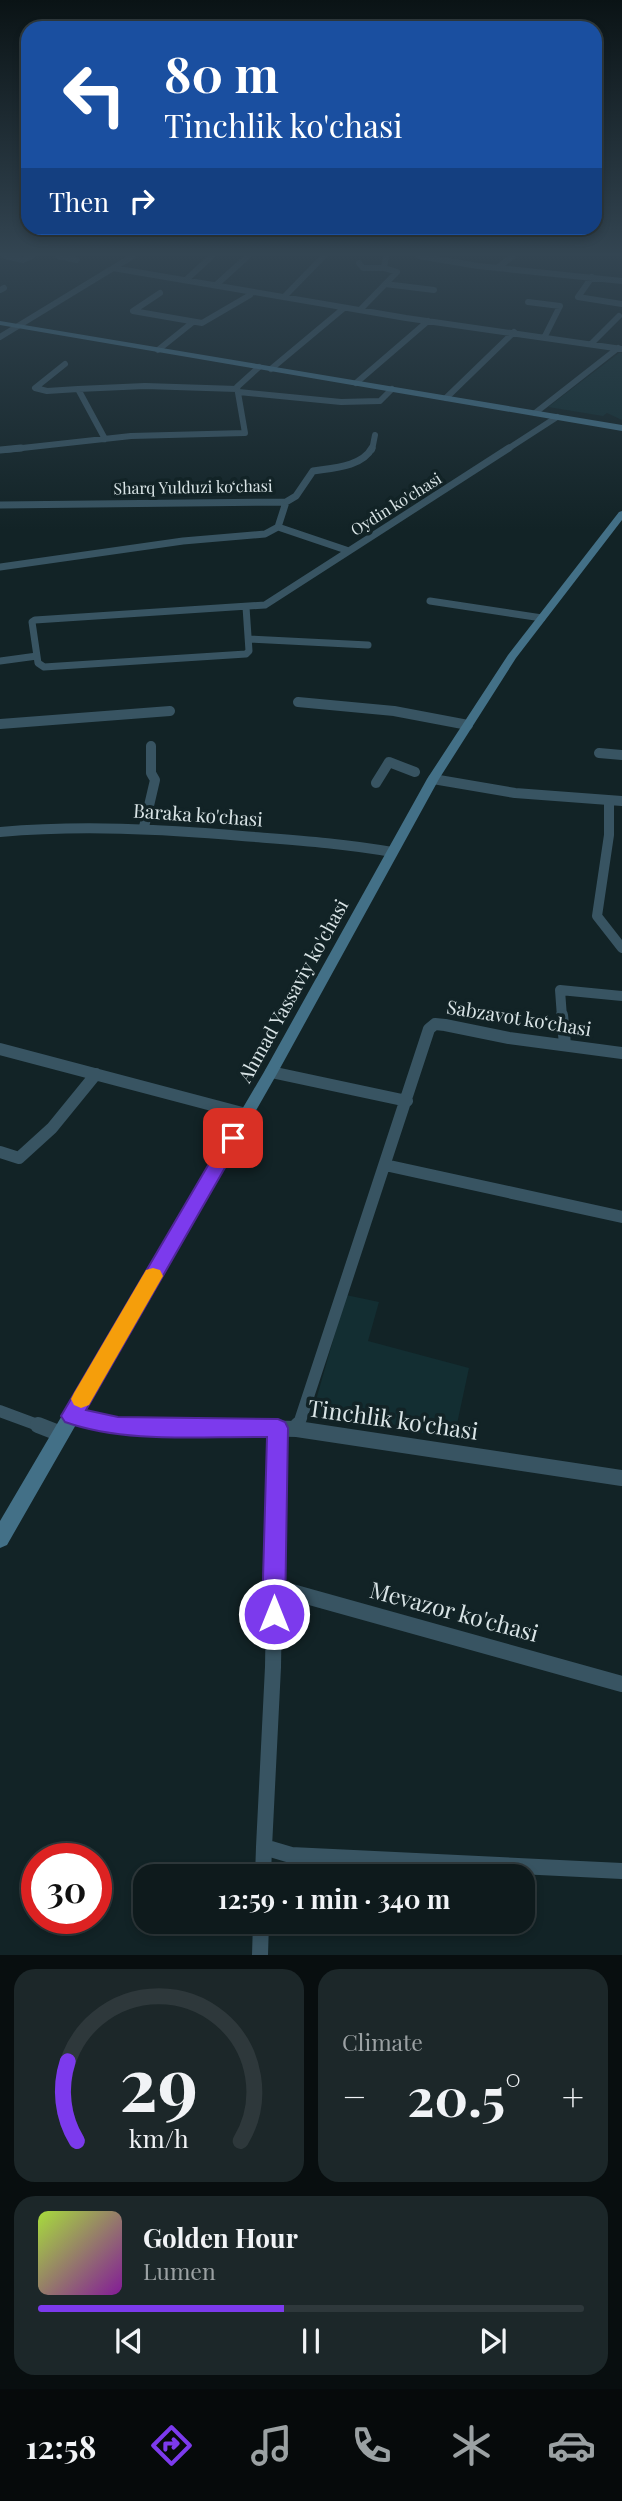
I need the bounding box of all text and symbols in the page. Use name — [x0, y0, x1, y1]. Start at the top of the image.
text: 80 m — [164, 40, 279, 105]
icon: left — [49, 49, 140, 140]
text: Tinchlik ko'chasi — [164, 103, 403, 146]
icon: right — [123, 182, 161, 220]
text: Then — [49, 184, 109, 219]
street label: Oydin ko'chasi — [346, 467, 445, 540]
street label: Sharq Yulduzi koʻchasi — [113, 475, 273, 498]
street label: Baraka ko'chasi — [132, 796, 264, 832]
street label: Ahmad Yassaviy ko'chasi — [230, 894, 354, 1088]
street label: Sabzavot koʻchasi — [445, 993, 594, 1041]
pin — [203, 1108, 263, 1168]
icon: arrive — [214, 1119, 252, 1157]
street label: Tinchlik ko'chasi — [306, 1391, 481, 1446]
street label: Mevazor ko'chasi — [367, 1573, 542, 1648]
position arrow — [237, 1577, 311, 1651]
speed limit sign: 30 — [21, 1843, 112, 1934]
text: 12:59 · 1 min · 340 m — [218, 1881, 450, 1916]
text: Climate — [342, 2026, 423, 2057]
text: 29 — [120, 2033, 198, 2130]
text: 20.5° — [407, 2061, 521, 2130]
text: − — [342, 2070, 367, 2121]
text: + — [562, 2070, 584, 2121]
text: km/h — [129, 2121, 189, 2154]
text: Golden Hour — [143, 2220, 298, 2255]
text: Lumen — [143, 2255, 216, 2286]
icon: previous — [110, 2322, 148, 2360]
icon: pause — [292, 2322, 330, 2360]
icon: next — [474, 2322, 512, 2360]
icon: directions — [147, 2421, 196, 2470]
icon: music — [247, 2421, 296, 2470]
icon: phone — [347, 2421, 396, 2470]
icon: climate — [447, 2421, 496, 2470]
icon: car — [547, 2421, 596, 2470]
text: 12:58 — [26, 2424, 96, 2467]

